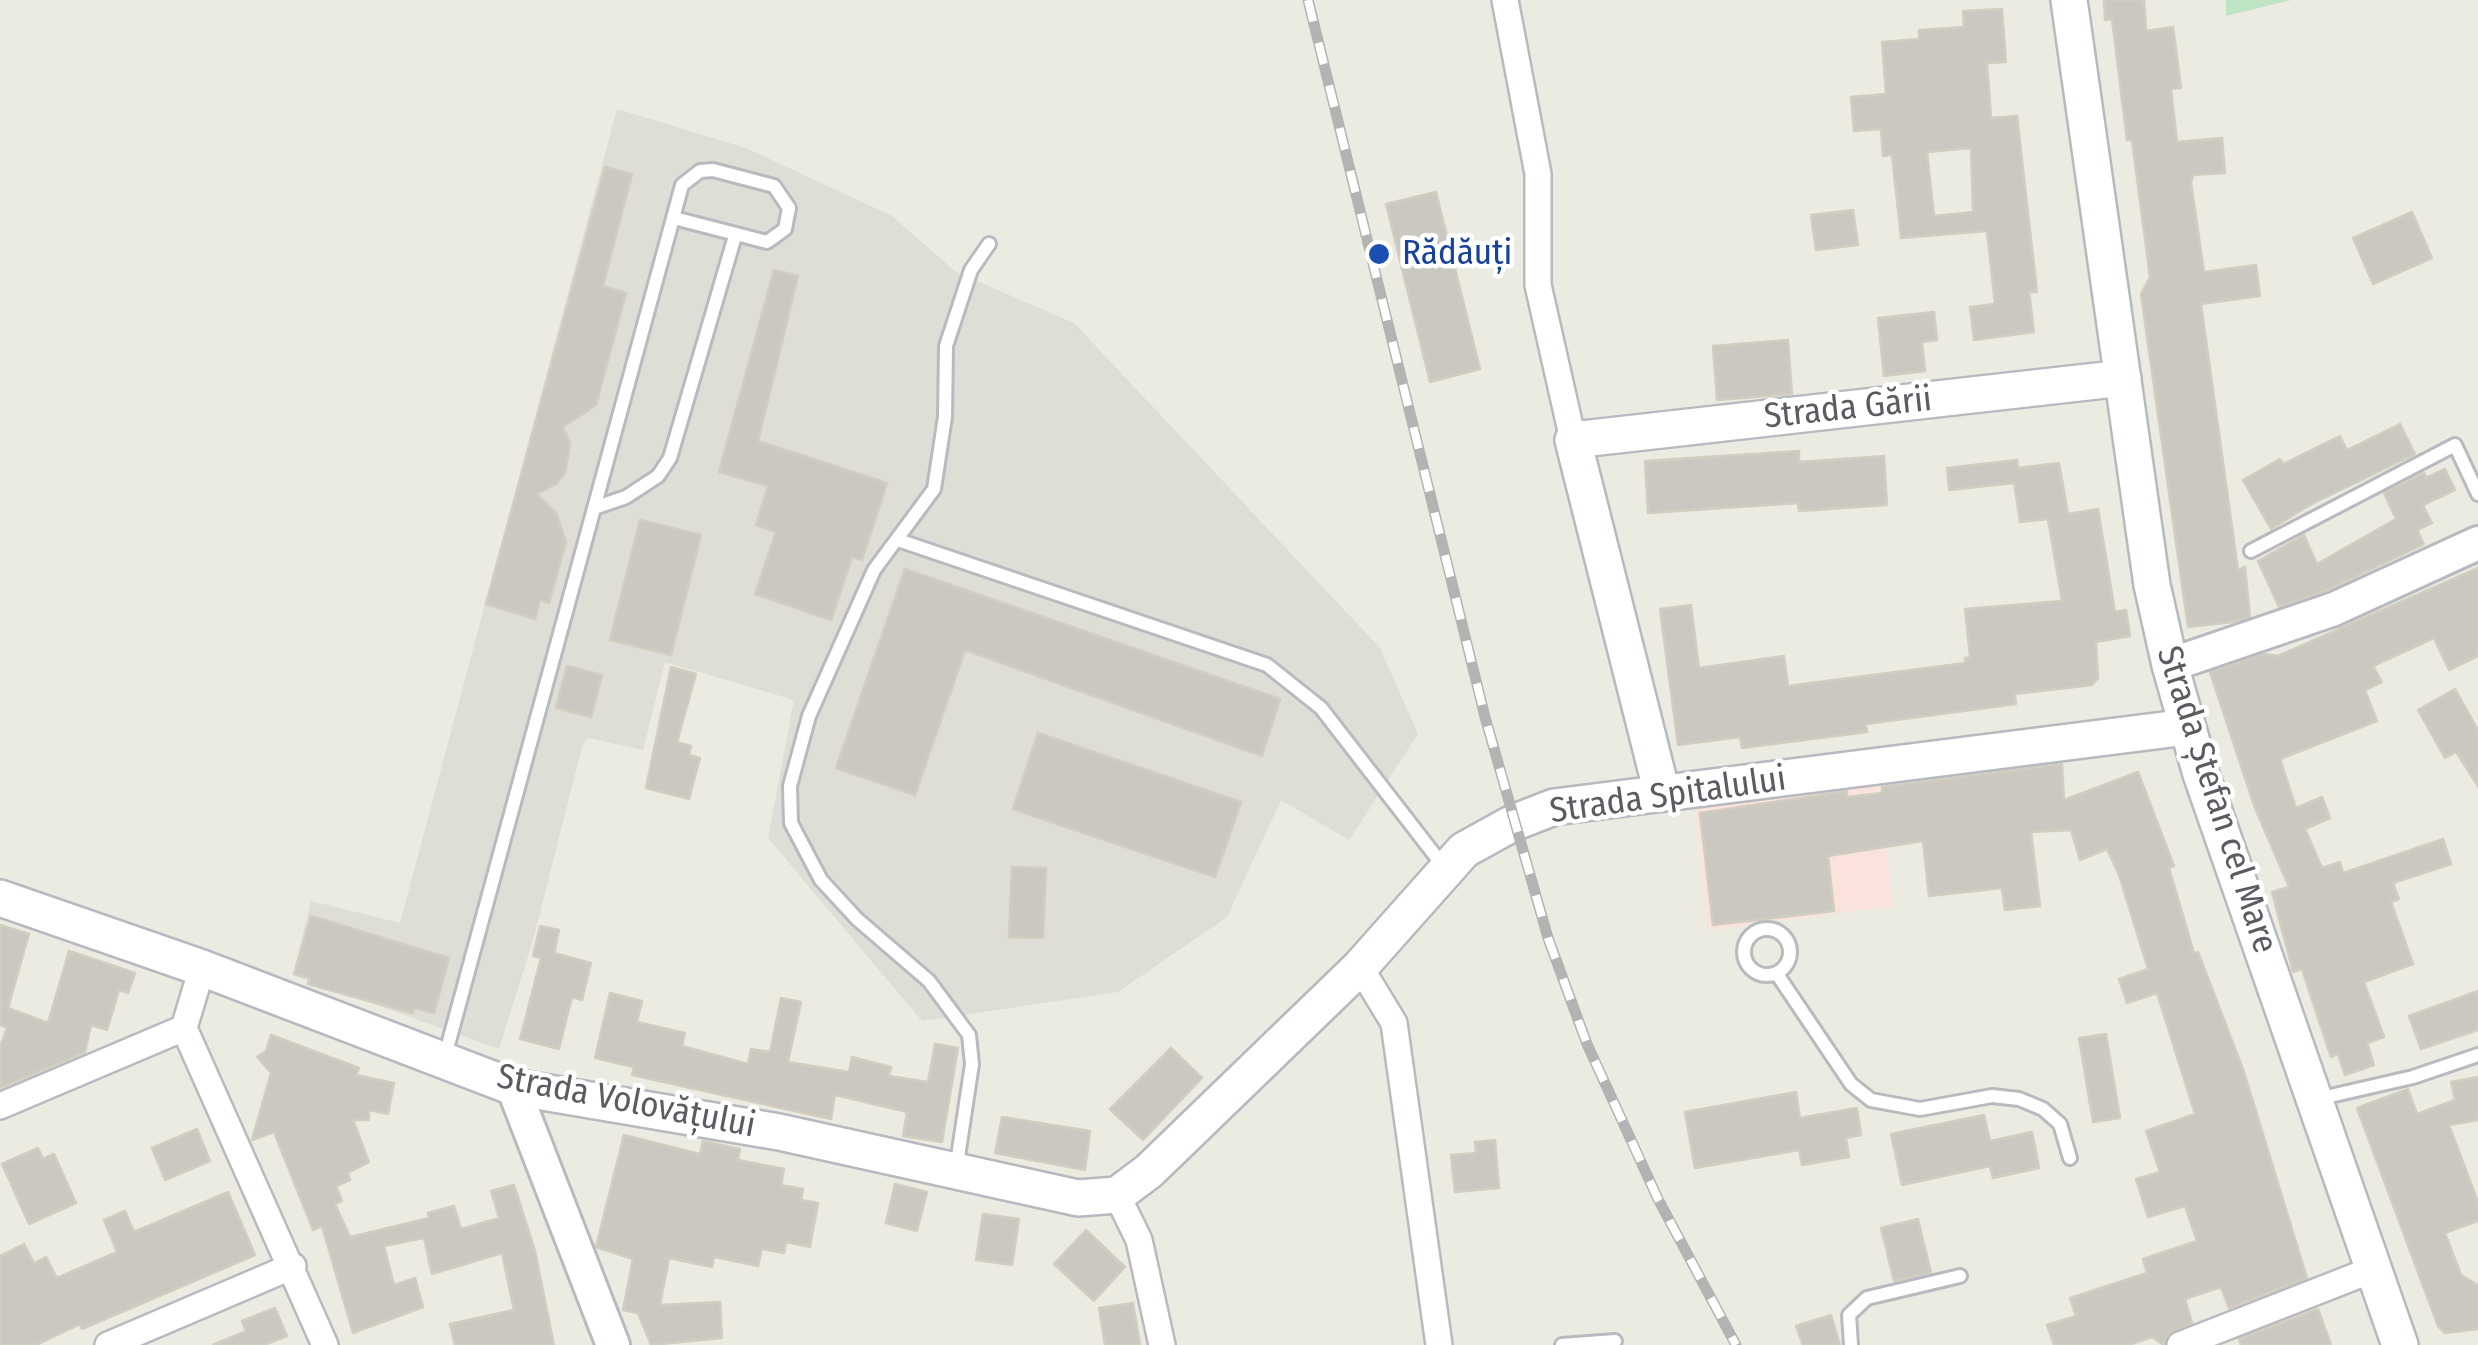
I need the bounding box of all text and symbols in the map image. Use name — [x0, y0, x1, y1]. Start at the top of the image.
place label: Rădăuți — [1402, 233, 1512, 275]
marker: Rădăuți — [1366, 241, 1392, 267]
street label: Strada Gării — [1762, 379, 1934, 439]
street label: Strada Ștefan cel Mare — [2147, 641, 2285, 959]
street label: Strada Spitalului — [1547, 759, 1789, 833]
street label: Strada Volovățului — [493, 1056, 759, 1148]

